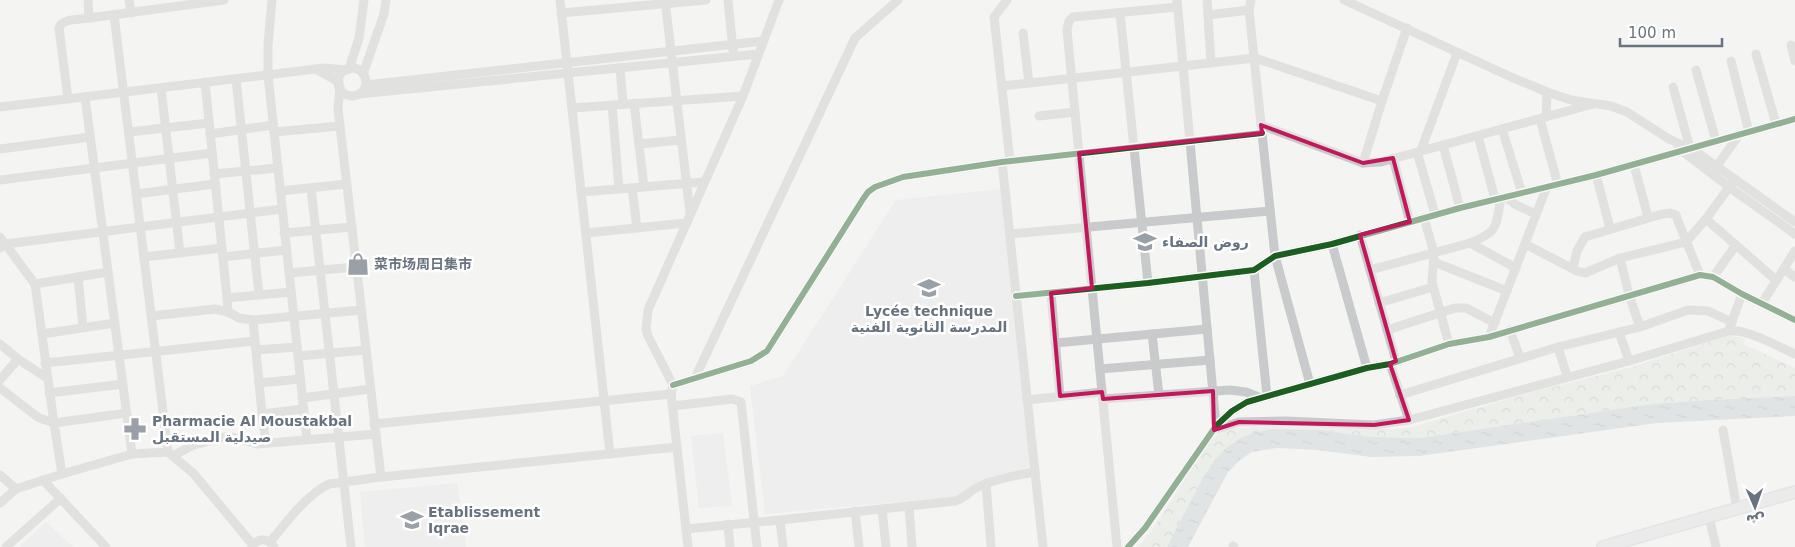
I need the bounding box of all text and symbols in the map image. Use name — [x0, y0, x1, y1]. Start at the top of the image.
scale bar — [1620, 15, 1722, 47]
text: 100 m — [1628, 24, 1676, 42]
school or university icon: روض الصفاء — [1132, 229, 1158, 255]
place label: روض الصفاء — [1162, 234, 1249, 251]
shop icon: 菜市场周日集市 — [345, 251, 371, 277]
place label: 菜市场周日集市 — [374, 256, 472, 272]
school or university icon: Lycée technique المدرسة الثانوية الفنية — [916, 275, 942, 301]
place label: Lycée technique المدرسة الثانوية الفنية — [851, 303, 1007, 336]
place label: Pharmacie Al Moustakbal صيدلية المستقبل — [152, 413, 352, 445]
pharmacy icon: Pharmacie Al Moustakbal صيدلية المستقبل — [122, 416, 148, 442]
north arrow — [1730, 482, 1780, 532]
place label: Etablissement Iqrae — [428, 504, 541, 536]
school or university icon: Etablissement Iqrae — [399, 507, 425, 533]
text: ش — [1746, 512, 1765, 528]

